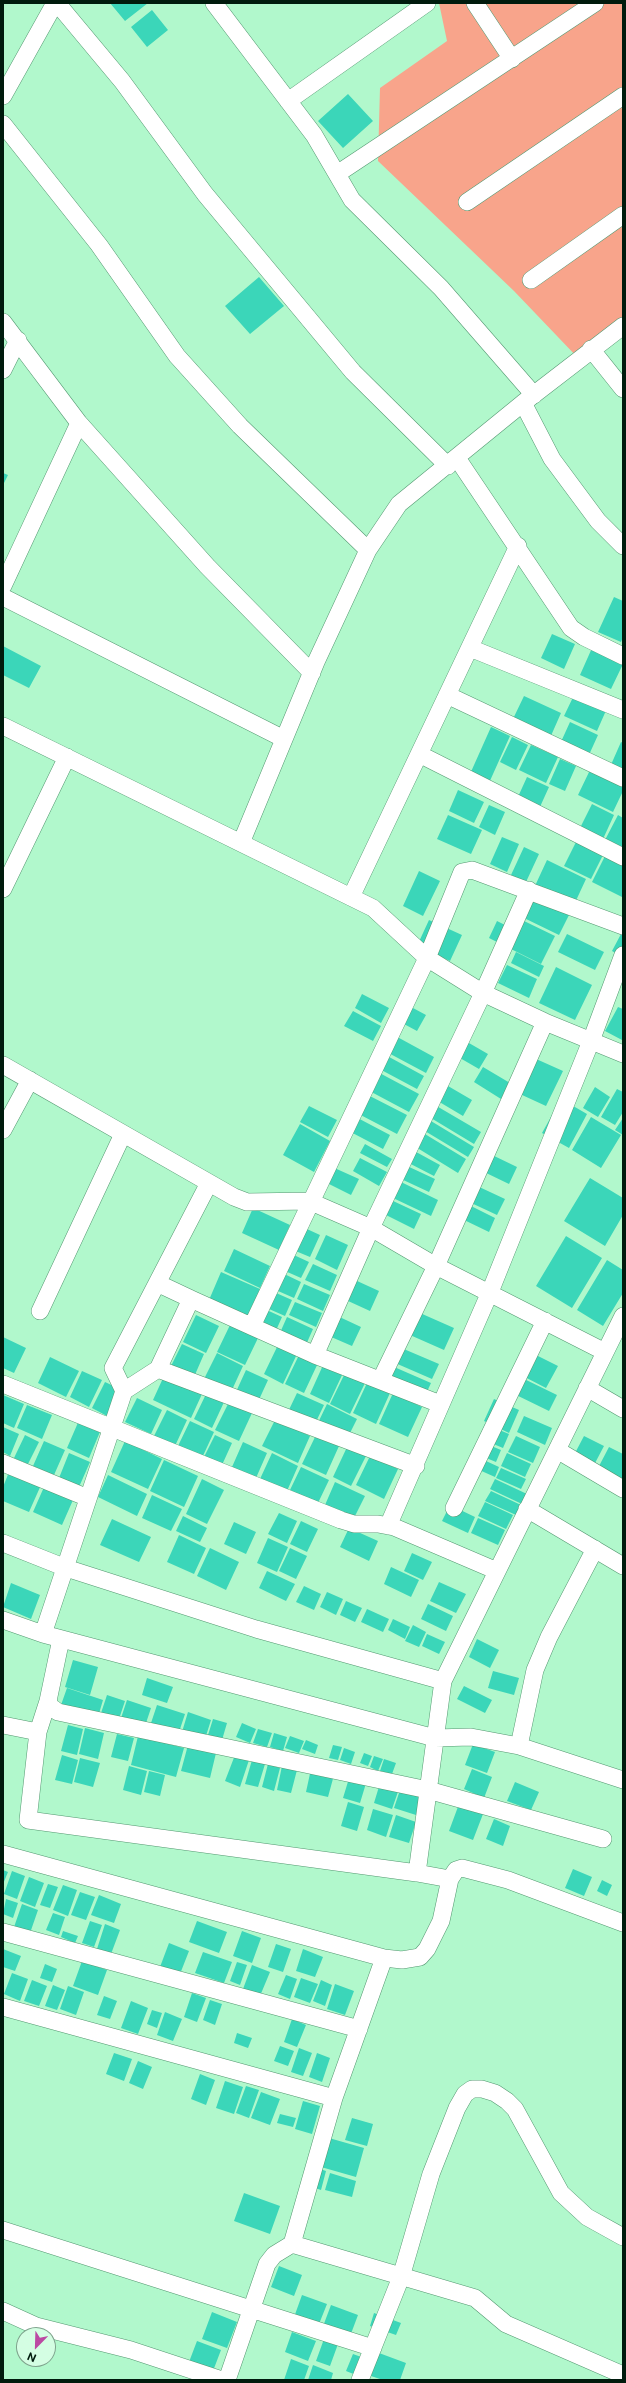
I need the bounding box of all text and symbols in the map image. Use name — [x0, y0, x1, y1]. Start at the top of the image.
north arrow — [16, 2327, 56, 2367]
text: N — [25, 2350, 38, 2364]

